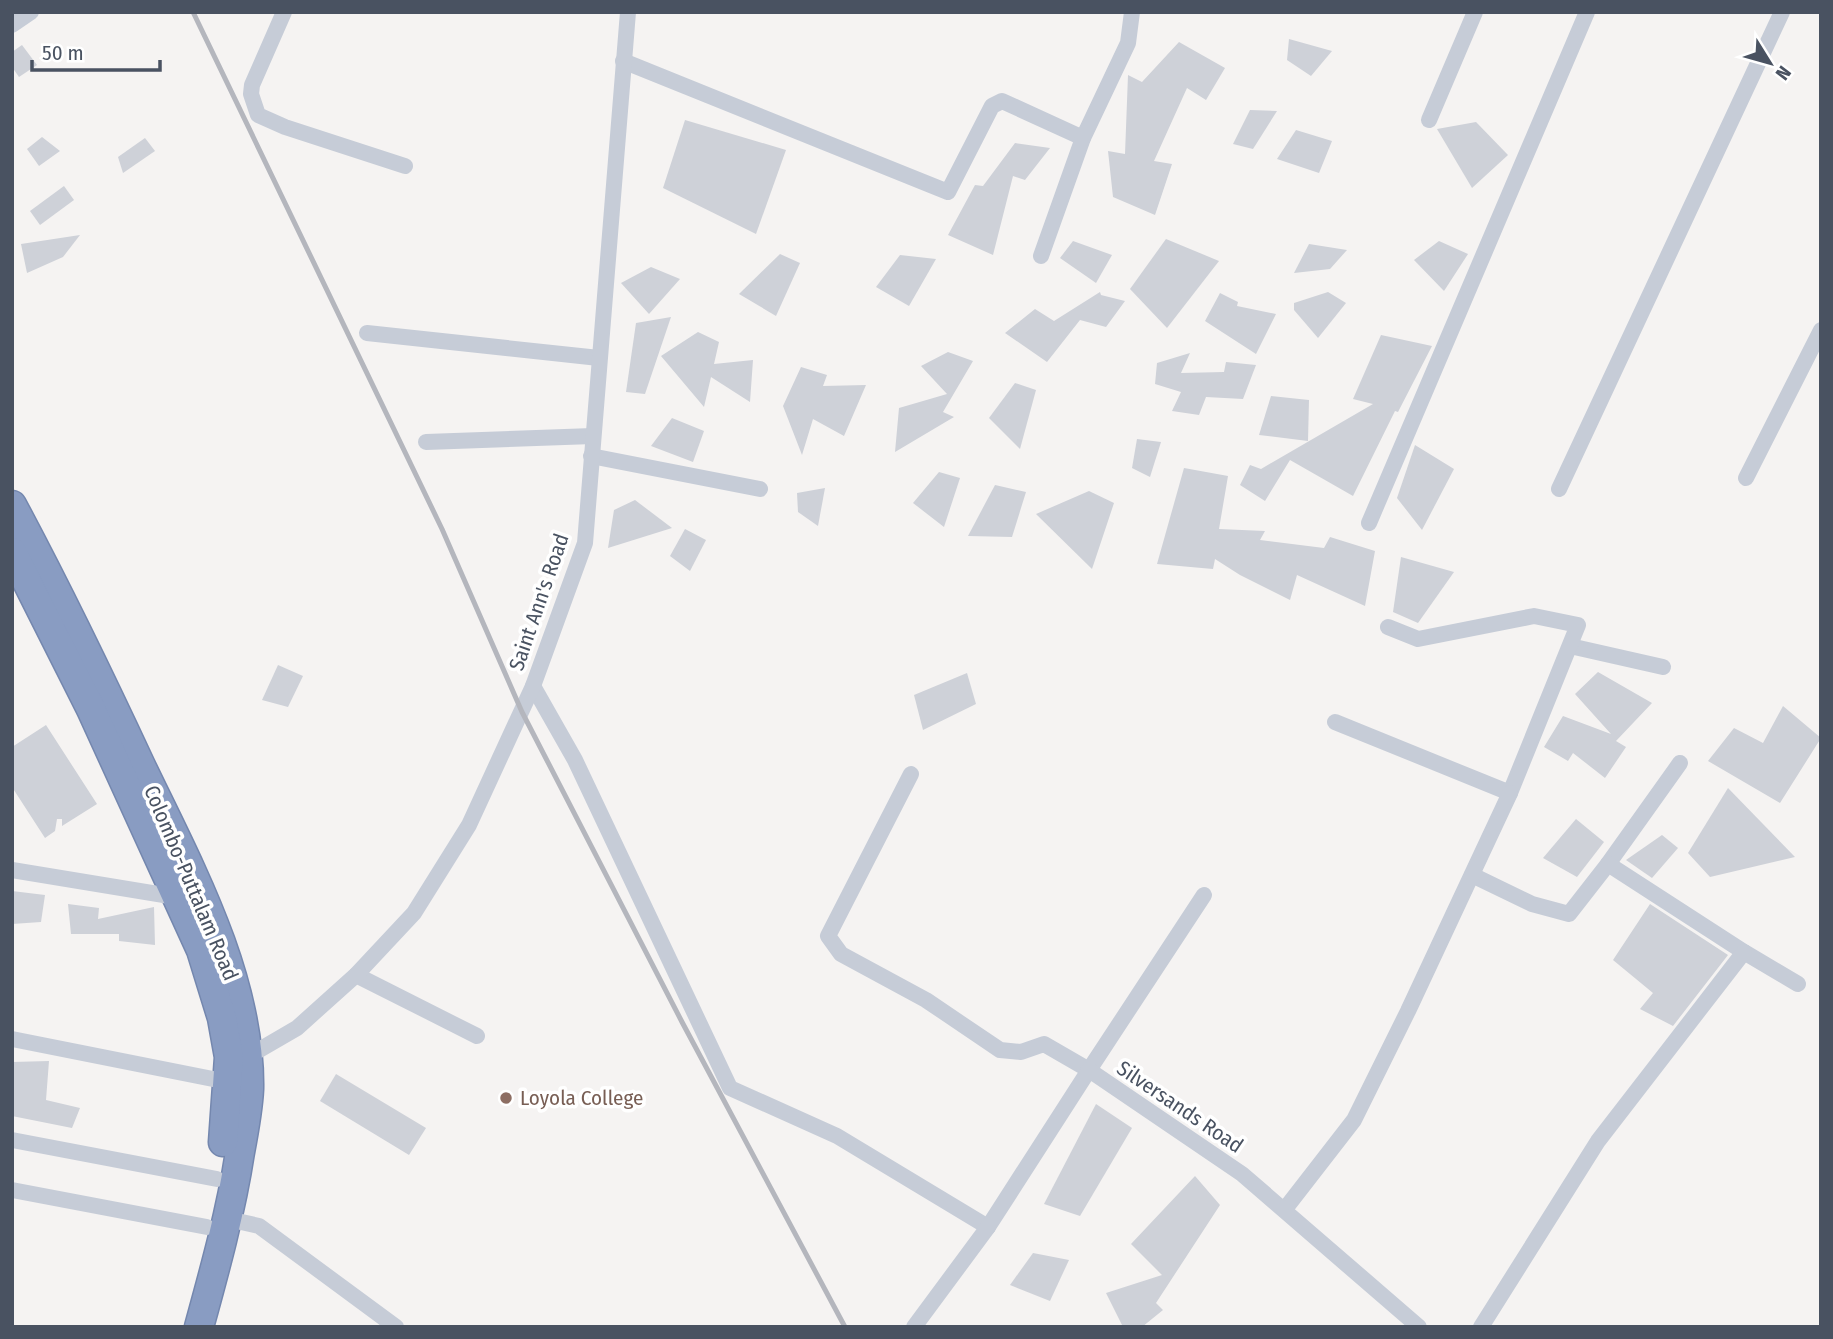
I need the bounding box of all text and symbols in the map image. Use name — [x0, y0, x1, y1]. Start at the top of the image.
scale bar — [32, 28, 159, 72]
north arrow — [1735, 28, 1805, 98]
text: 50 m — [42, 40, 84, 66]
text: N — [1771, 61, 1796, 84]
street label: Saint Ann's Road — [503, 530, 575, 674]
street label: Colombo-Puttalam Road — [138, 782, 244, 984]
street label: Silversands Road — [1112, 1055, 1248, 1159]
place label: Loyola College — [520, 1085, 643, 1111]
marker: Loyola College — [498, 1090, 514, 1106]

